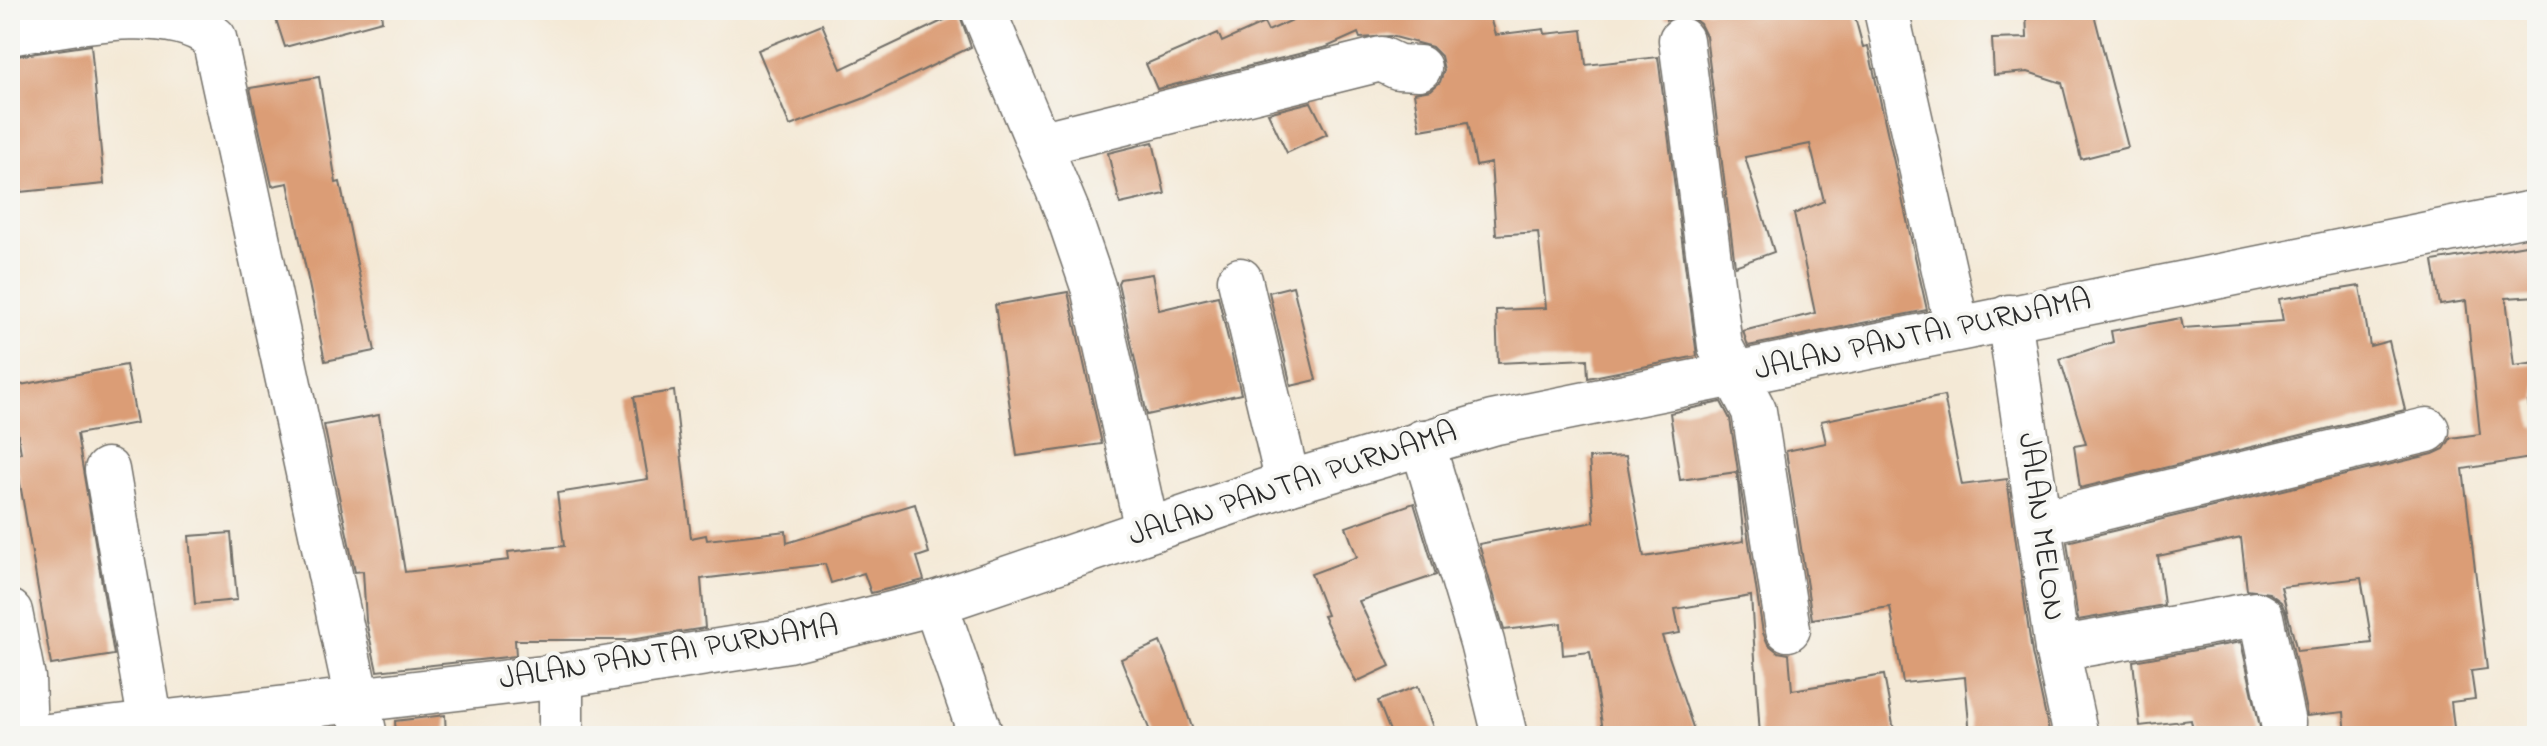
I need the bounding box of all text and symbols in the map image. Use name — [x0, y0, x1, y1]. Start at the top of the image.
street label: JALAN PANTAI PURNAMA — [1750, 277, 2096, 395]
street label: JALAN PANTAI PURNAMA — [1123, 410, 1463, 560]
street label: JALAN MELON — [2004, 430, 2076, 624]
street label: JALAN PANTAI PURNAMA — [496, 604, 842, 704]

